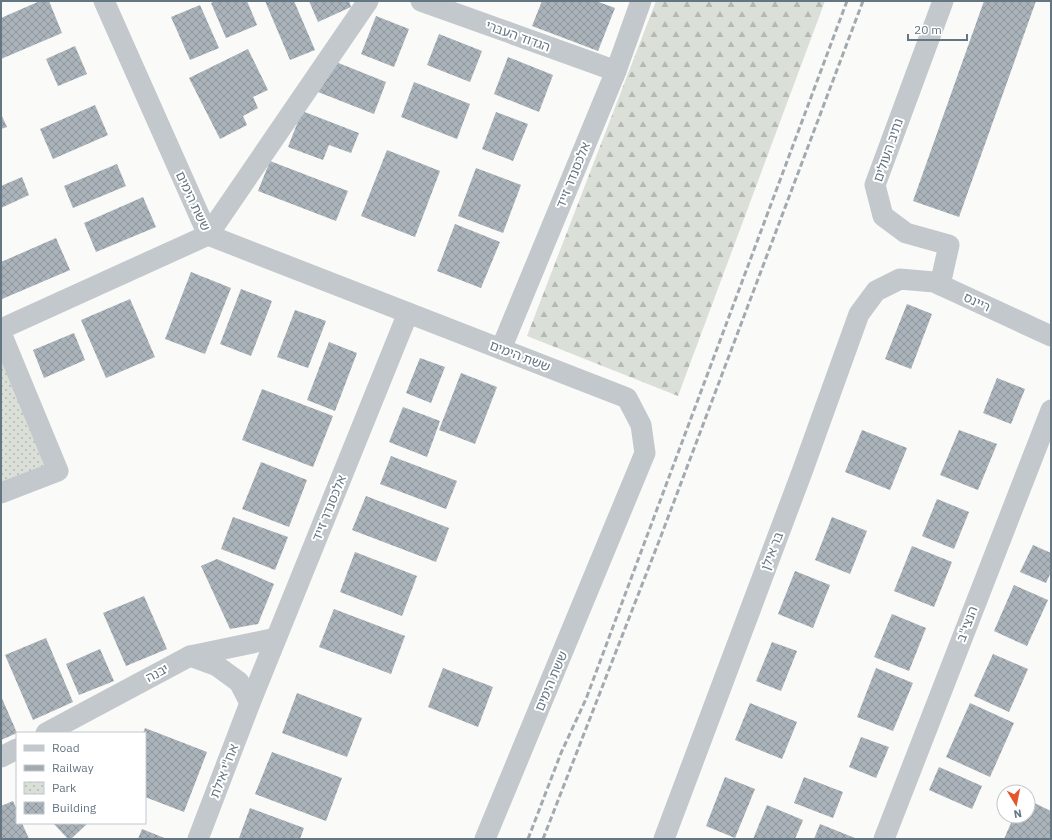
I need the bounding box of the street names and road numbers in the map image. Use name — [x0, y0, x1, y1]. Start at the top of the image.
street label: הגדוד העברי — [483, 16, 553, 56]
street label: נתיב העולים — [869, 116, 907, 184]
street label: אלכסנדר זייד — [552, 139, 594, 211]
street label: ששת הימים — [172, 169, 214, 233]
street label: ריינס — [961, 288, 993, 316]
street label: ששת הימים — [487, 337, 553, 375]
street label: אלכסנדר זייד — [308, 472, 350, 544]
street label: בר אילן — [757, 529, 787, 573]
street label: הנצי"ב — [952, 604, 982, 644]
street label: ששת הימים — [531, 648, 571, 714]
street label: יבנה — [143, 660, 171, 686]
street label: אח"י אילת — [206, 742, 242, 800]

